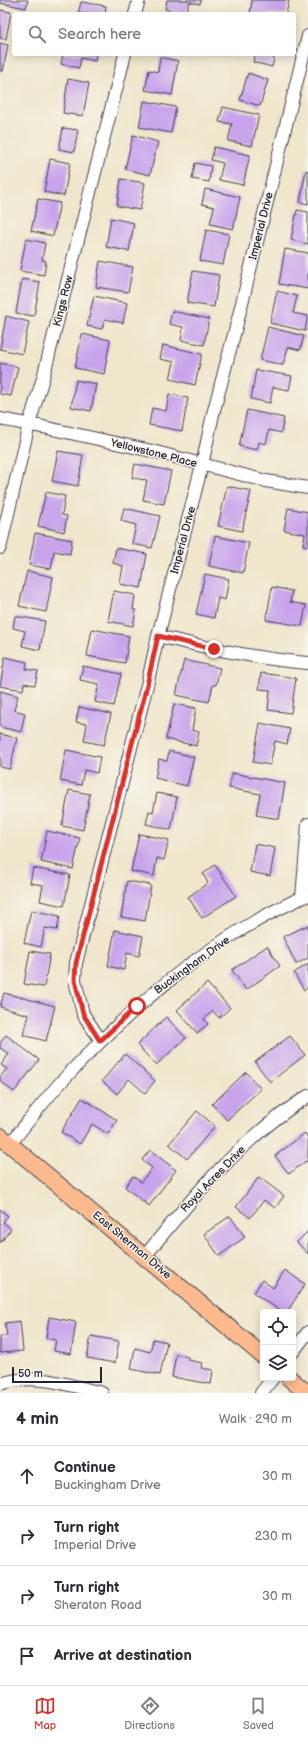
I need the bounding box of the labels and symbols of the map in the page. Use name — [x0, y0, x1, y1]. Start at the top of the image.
street label: Imperial Drive — [246, 190, 276, 261]
street label: Kings Row — [50, 274, 76, 328]
street label: Yellowstone Place — [108, 436, 199, 470]
street label: Imperial Drive — [168, 504, 198, 575]
route end — [205, 640, 223, 658]
street label: Buckingham Drive — [152, 933, 233, 997]
route start — [128, 997, 146, 1015]
street label: Royal Acres Drive — [178, 1143, 248, 1215]
street label: East Sherman Drive — [90, 1208, 174, 1282]
scale bar — [12, 1365, 102, 1384]

